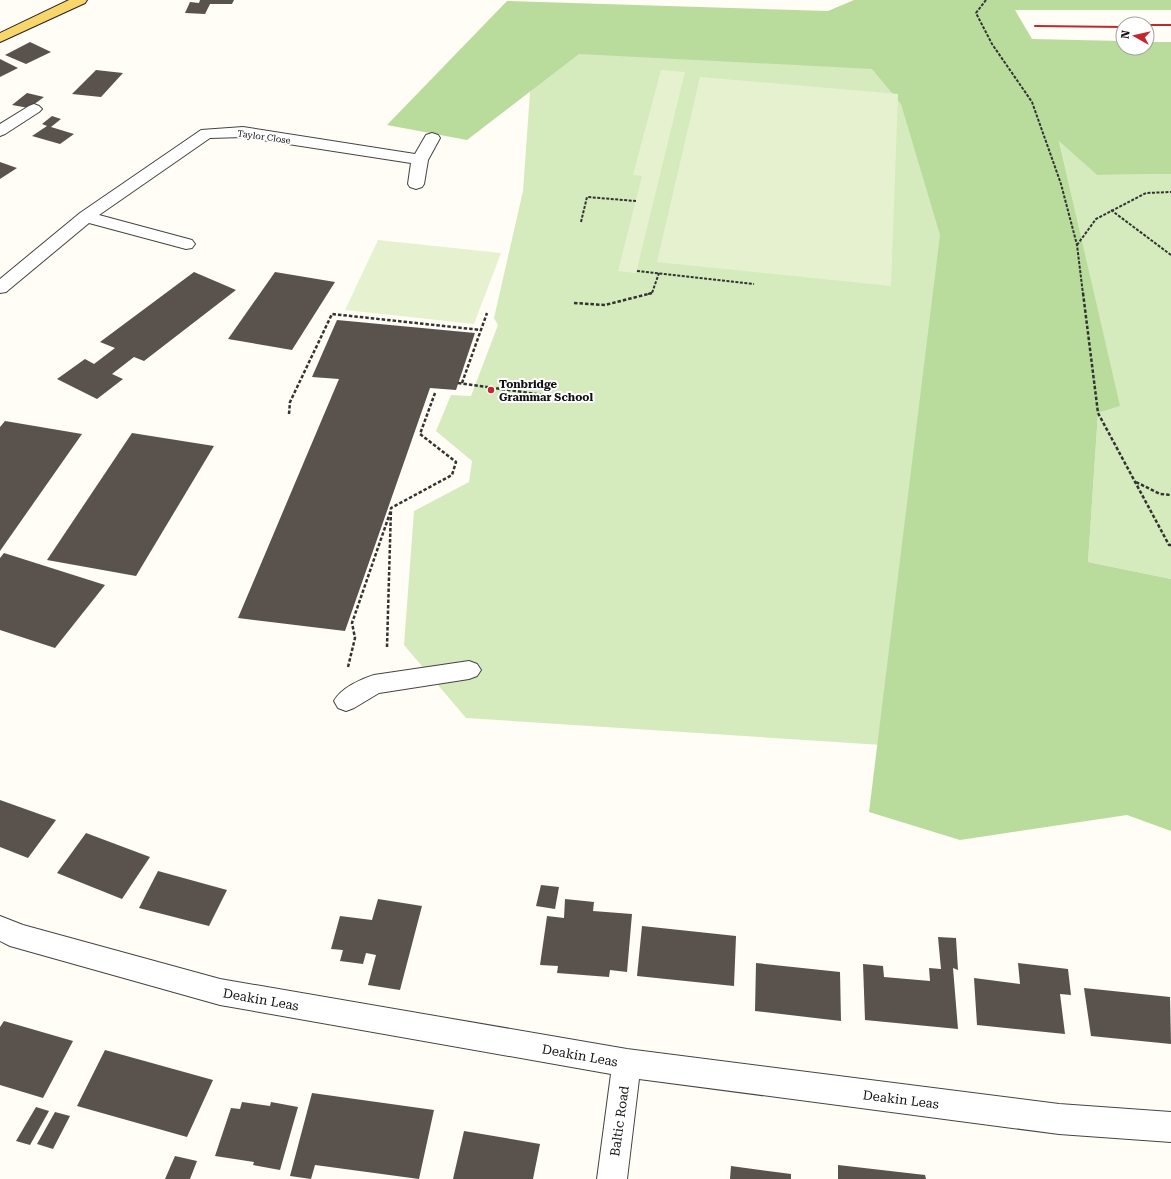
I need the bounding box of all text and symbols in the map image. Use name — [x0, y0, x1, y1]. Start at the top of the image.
north arrow — [1115, 16, 1155, 56]
text: N — [1119, 29, 1133, 40]
street label: Taylor Close — [237, 128, 291, 146]
place label: Tonbridge Grammar School — [499, 378, 593, 404]
marker: Tonbridge Grammar School — [486, 385, 496, 395]
street label: Deakin Leas — [222, 985, 300, 1014]
street label: Deakin Leas — [541, 1041, 619, 1070]
street label: Baltic Road — [607, 1084, 632, 1157]
street label: Deakin Leas — [862, 1087, 940, 1112]

